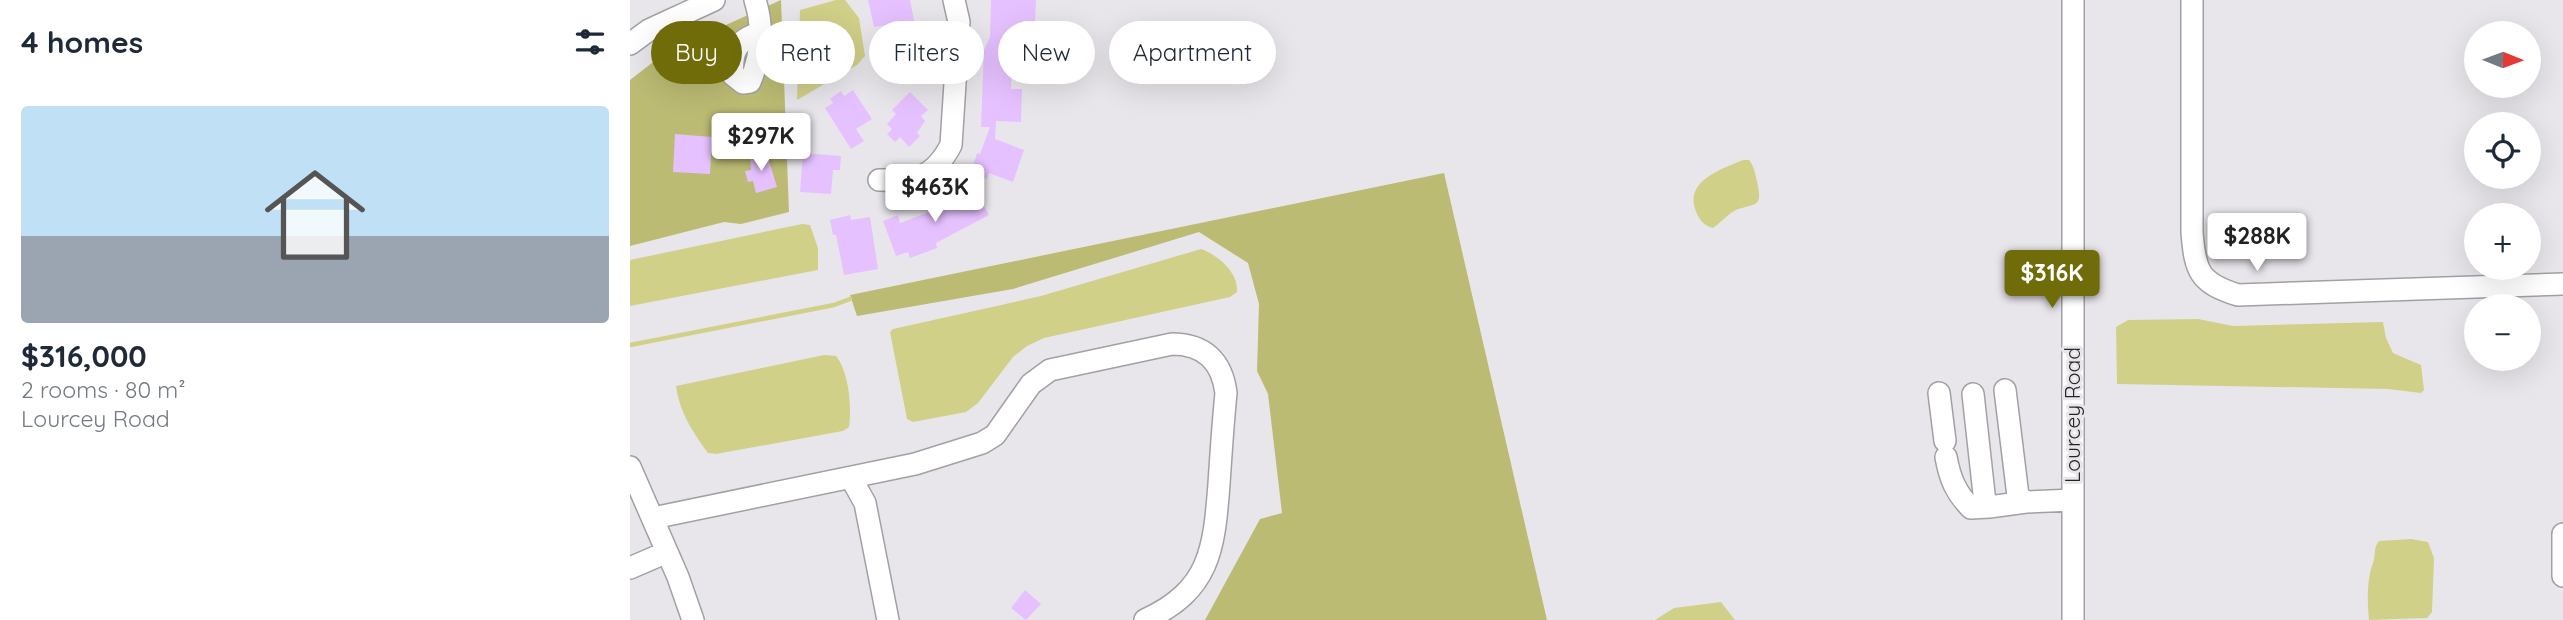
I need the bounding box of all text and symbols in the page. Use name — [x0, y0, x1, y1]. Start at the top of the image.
chip: Buy — [651, 21, 742, 84]
chip: Rent — [756, 21, 855, 84]
chip: Filters — [869, 21, 984, 84]
chip: New — [998, 21, 1095, 84]
chip: Apartment — [1109, 21, 1276, 84]
north arrow — [2464, 21, 2541, 98]
map controls — [2464, 21, 2541, 371]
text: 4 homes — [21, 23, 143, 61]
icon: filters — [571, 23, 609, 61]
button: locate — [2464, 112, 2541, 189]
pin: $297K — [712, 114, 810, 173]
text: $297K — [728, 121, 794, 150]
icon: home — [252, 152, 378, 278]
pin: $463K — [886, 164, 984, 224]
text: $463K — [901, 172, 969, 201]
button: + — [2464, 203, 2541, 280]
pin: $288K — [2208, 214, 2306, 273]
text: $288K — [2223, 221, 2291, 250]
pin: $316K — [2003, 250, 2101, 310]
text: $316K — [2021, 258, 2083, 287]
button: − — [2464, 294, 2541, 371]
text: $316,000 — [21, 337, 147, 375]
street label: Lourcey Road — [2059, 347, 2085, 483]
text: 2 rooms · 80 m² — [21, 375, 186, 404]
text: Lourcey Road — [21, 404, 170, 433]

